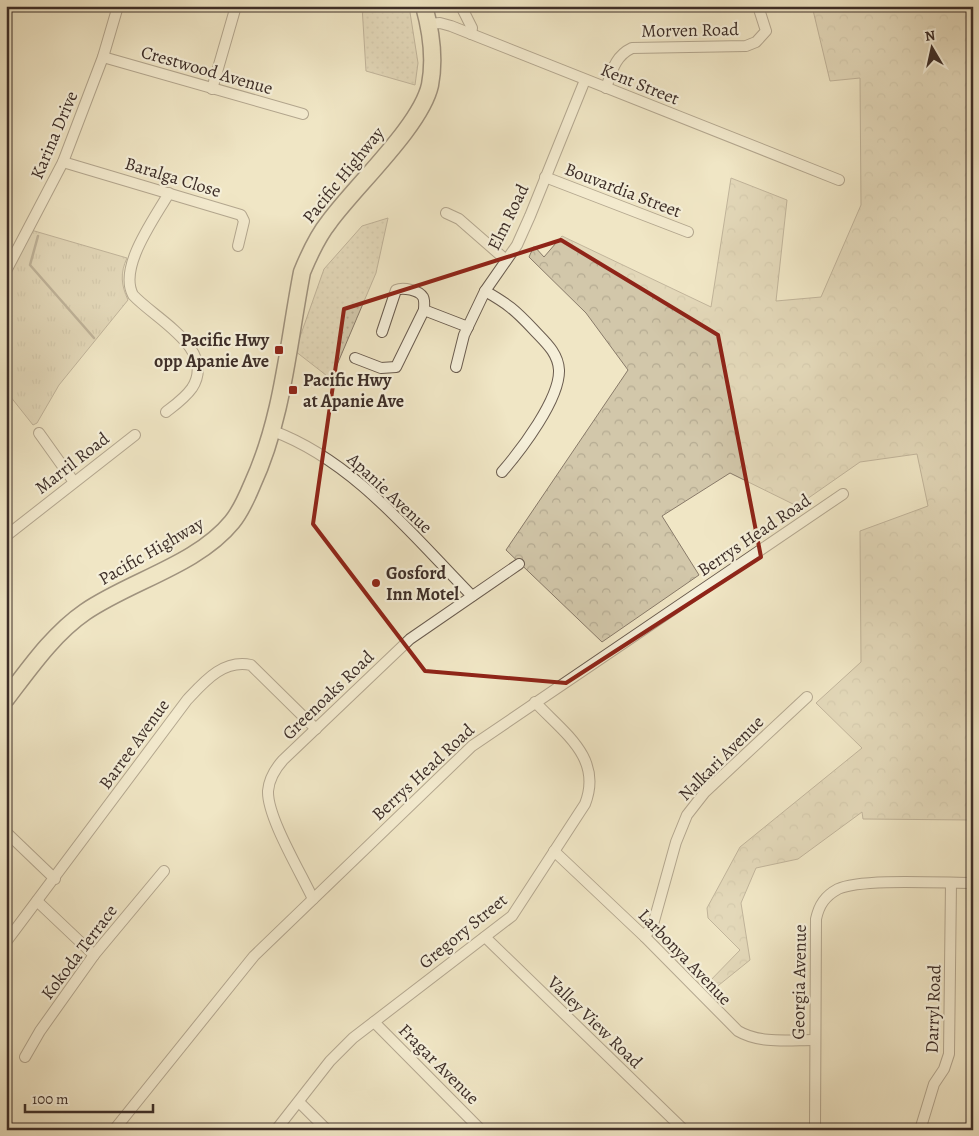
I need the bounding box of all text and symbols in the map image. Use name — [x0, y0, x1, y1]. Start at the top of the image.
street label: Morven Road — [641, 17, 739, 43]
north arrow — [906, 22, 956, 72]
text: N — [924, 25, 937, 46]
street label: Crestwood Avenue — [138, 40, 276, 100]
street label: Kent Street — [597, 57, 683, 111]
street label: Karina Drive — [25, 87, 83, 183]
street label: Pacific Highway — [297, 121, 390, 228]
street label: Baralga Close — [122, 151, 224, 203]
street label: Bouvardia Street — [561, 157, 685, 223]
street label: Elm Road — [482, 180, 535, 254]
place label: Pacific Hwy opp Apanie Ave — [154, 328, 270, 373]
marker: Pacific Hwy opp Apanie Ave — [273, 344, 285, 356]
place label: Pacific Hwy at Apanie Ave — [303, 368, 404, 413]
marker: Pacific Hwy at Apanie Ave — [287, 384, 299, 396]
street label: Marril Road — [30, 426, 114, 499]
street label: Apanie Avenue — [342, 447, 438, 539]
street label: Berrys Head Road — [693, 488, 816, 582]
street label: Pacific Highway — [94, 511, 209, 591]
place label: Gosford Inn Motel — [386, 561, 459, 606]
marker: Gosford Inn Motel — [370, 577, 382, 589]
street label: Greenoaks Road — [277, 645, 379, 745]
street label: Barree Avenue — [93, 694, 175, 794]
street label: Nalkari Avenue — [673, 710, 769, 806]
street label: Berrys Head Road — [367, 718, 480, 826]
street label: Gregory Street — [414, 888, 512, 974]
street label: Kokoda Terrace — [35, 900, 123, 1004]
street label: Larbonya Avenue — [633, 904, 737, 1010]
street label: Georgia Avenue — [786, 924, 812, 1040]
street label: Darryl Road — [919, 964, 947, 1054]
street label: Valley View Road — [542, 970, 648, 1074]
street label: Fragar Avenue — [393, 1018, 485, 1110]
scale bar — [25, 1081, 152, 1113]
text: 100 m — [32, 1089, 69, 1109]

